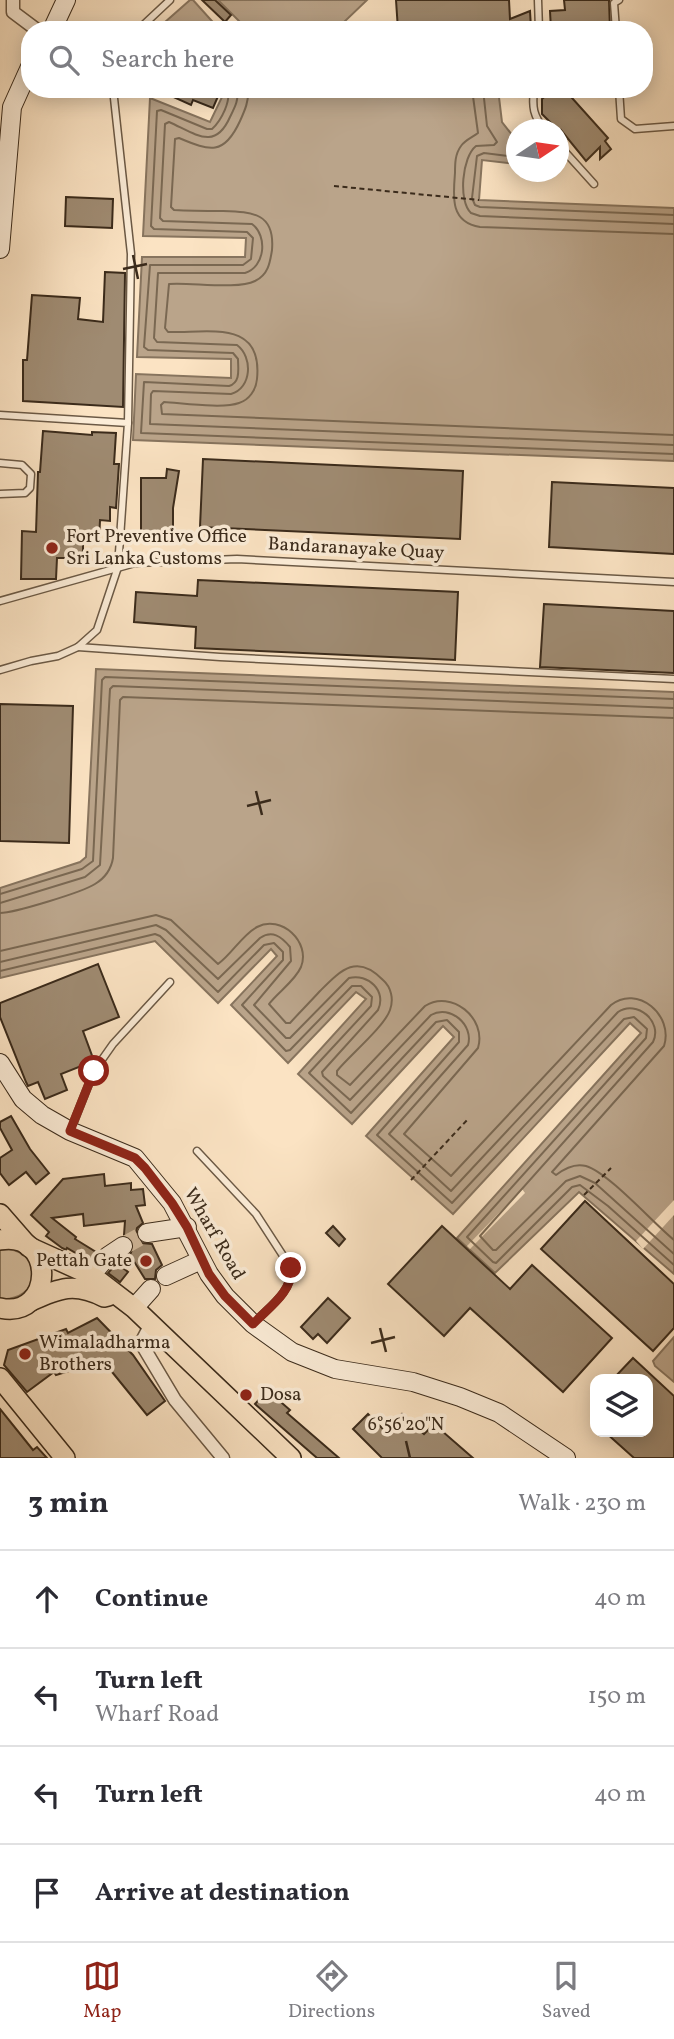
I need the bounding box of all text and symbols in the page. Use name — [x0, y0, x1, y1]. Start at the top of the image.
search box — [21, 21, 653, 98]
icon: search — [45, 41, 83, 79]
text: Search here — [101, 42, 234, 78]
north arrow — [506, 119, 569, 182]
place label: Fort Preventive Office Sri Lanka Customs — [66, 524, 247, 572]
street label: Bandaranayake Quay — [267, 531, 445, 567]
marker: Fort Preventive Office Sri Lanka Customs — [44, 540, 60, 556]
route start — [78, 1055, 109, 1086]
street label: Wharf Road — [177, 1183, 251, 1285]
place label: Pettah Gate — [36, 1248, 132, 1274]
route end — [275, 1252, 306, 1283]
marker: Pettah Gate — [138, 1253, 154, 1269]
place label: Wimaladharma Brothers — [39, 1330, 170, 1378]
marker: Wimaladharma Brothers — [17, 1346, 33, 1362]
map controls — [590, 1374, 653, 1437]
button: layers — [590, 1374, 653, 1437]
place label: Dosa — [260, 1382, 302, 1408]
marker: Dosa — [238, 1387, 254, 1403]
text: 6°56'20"N — [368, 1413, 444, 1438]
text: 3 min — [28, 1483, 109, 1525]
text: Walk · 230 m — [518, 1488, 646, 1520]
icon: ahead — [28, 1580, 66, 1618]
text: Continue — [95, 1581, 208, 1617]
text: 40 m — [594, 1583, 646, 1615]
text: Turn left — [95, 1663, 203, 1699]
icon: left — [28, 1678, 66, 1716]
text: 150 m — [588, 1681, 646, 1713]
text: Wharf Road — [95, 1699, 219, 1731]
icon: left — [28, 1776, 66, 1814]
text: Turn left — [95, 1777, 203, 1813]
text: 40 m — [594, 1779, 646, 1811]
icon: arrive — [28, 1874, 66, 1912]
text: Arrive at destination — [95, 1875, 350, 1911]
tab: Map — [83, 1957, 121, 2025]
tab: Directions — [288, 1957, 375, 2025]
tab: Saved — [542, 1957, 591, 2025]

